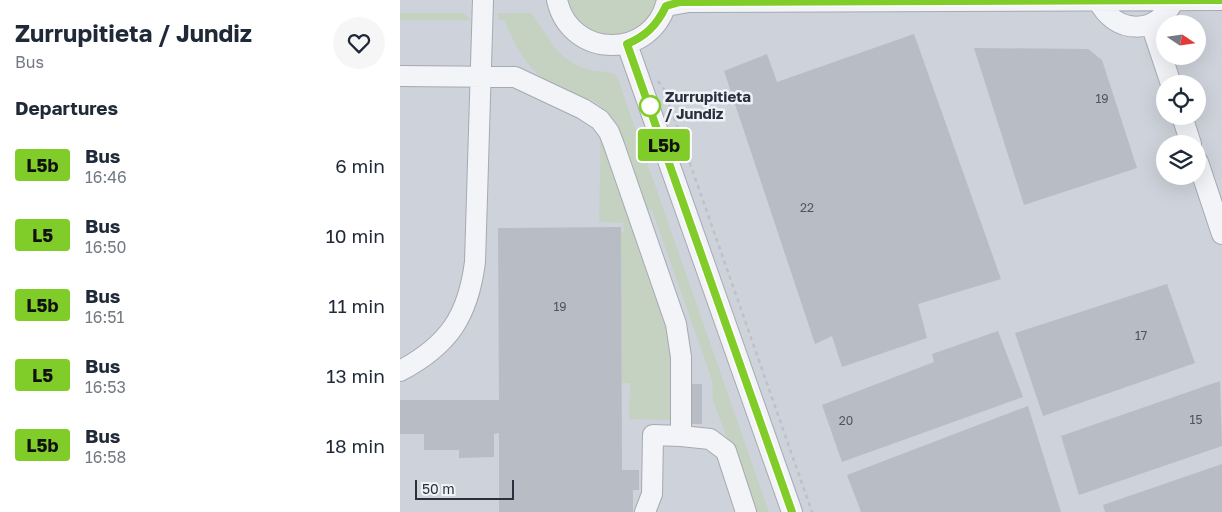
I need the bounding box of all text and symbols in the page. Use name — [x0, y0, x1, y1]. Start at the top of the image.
north arrow — [1156, 15, 1206, 65]
map controls — [1156, 15, 1206, 185]
button: heart — [333, 17, 385, 69]
text: Zurrupitieta / Jundiz — [15, 18, 252, 47]
text: Bus — [15, 52, 44, 72]
button: locate — [1156, 75, 1206, 125]
place label: Zurrupitieta / Jundiz — [665, 87, 751, 122]
house number: 19 — [1095, 91, 1109, 106]
marker: Zurrupitieta / Jundiz — [639, 95, 661, 117]
text: Departures — [15, 96, 118, 119]
line badge: L5b — [635, 129, 693, 161]
text: L5b — [648, 134, 680, 156]
button: layers — [1156, 135, 1206, 185]
text: Bus — [85, 144, 120, 167]
text: L5b — [26, 154, 59, 176]
text: 6 min — [335, 154, 385, 177]
text: 16:46 — [85, 167, 127, 187]
house number: 22 — [800, 200, 814, 215]
text: Bus — [85, 214, 120, 237]
text: L5 — [32, 224, 53, 246]
text: 10 min — [326, 224, 385, 247]
text: 16:50 — [85, 237, 126, 257]
text: Bus — [85, 284, 120, 307]
text: L5b — [26, 294, 59, 316]
text: 11 min — [328, 294, 385, 317]
house number: 19 — [553, 299, 567, 314]
text: 16:51 — [85, 307, 124, 327]
house number: 17 — [1135, 328, 1147, 343]
text: Bus — [85, 354, 120, 377]
text: L5 — [32, 364, 53, 386]
text: 13 min — [326, 364, 385, 387]
text: 16:53 — [85, 377, 126, 397]
house number: 15 — [1190, 412, 1202, 427]
house number: 20 — [839, 413, 853, 428]
text: Bus — [85, 424, 120, 447]
text: L5b — [26, 434, 59, 456]
text: 18 min — [326, 434, 385, 457]
text: 16:58 — [85, 447, 126, 467]
scale bar — [415, 477, 514, 500]
text: 50 m — [422, 480, 455, 497]

